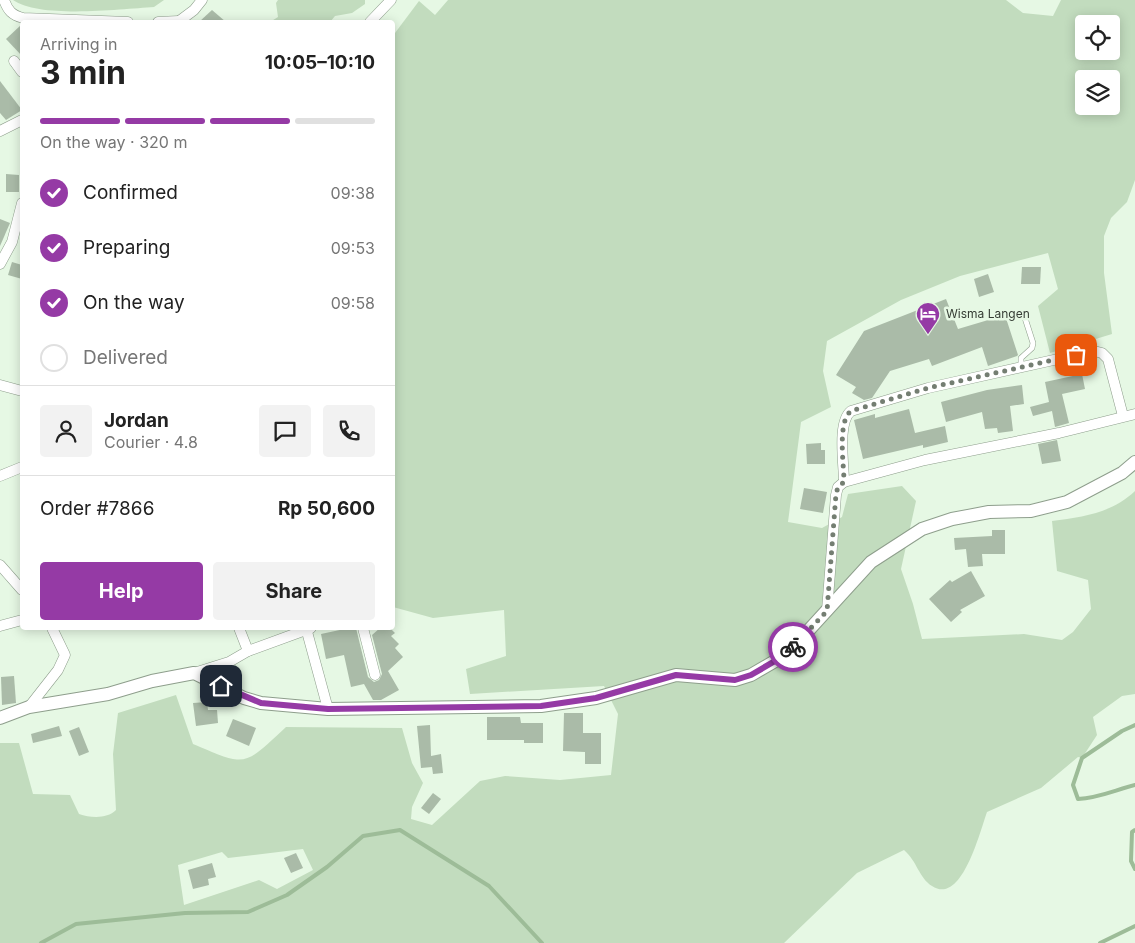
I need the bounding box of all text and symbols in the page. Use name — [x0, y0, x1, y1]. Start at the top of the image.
map controls — [1075, 15, 1120, 115]
button: locate — [1075, 15, 1120, 60]
text: Arriving in — [40, 34, 117, 54]
text: 10:05–10:10 — [265, 51, 375, 74]
text: 3 min — [40, 53, 126, 92]
button: layers — [1075, 70, 1120, 115]
text: On the way · 320 m — [40, 132, 187, 152]
icon: check — [40, 179, 68, 207]
text: Confirmed — [83, 181, 178, 204]
text: 09:38 — [331, 183, 375, 203]
icon: check — [40, 234, 68, 262]
text: Preparing — [83, 236, 170, 259]
text: 09:53 — [331, 238, 375, 258]
icon: check — [40, 289, 68, 317]
text: On the way — [83, 291, 185, 314]
text: 09:58 — [331, 293, 375, 313]
hotel icon: Wisma Langen — [915, 301, 941, 335]
place label: Wisma Langen — [946, 306, 1030, 321]
pin — [1055, 334, 1097, 376]
icon: bag — [1062, 341, 1090, 369]
text: Delivered — [83, 346, 168, 369]
button: person — [40, 405, 92, 457]
button: chat — [259, 405, 311, 457]
button: phone — [323, 405, 375, 457]
text: Jordan — [104, 409, 169, 432]
text: Courier · 4.8 — [104, 432, 198, 452]
text: Order #7866 — [40, 497, 154, 520]
text: Rp 50,600 — [278, 497, 375, 520]
button: Help — [40, 562, 203, 620]
button: Share — [213, 562, 375, 620]
courier — [768, 622, 818, 672]
icon: bike — [779, 633, 807, 661]
pin — [200, 665, 242, 707]
icon: home — [207, 672, 235, 700]

